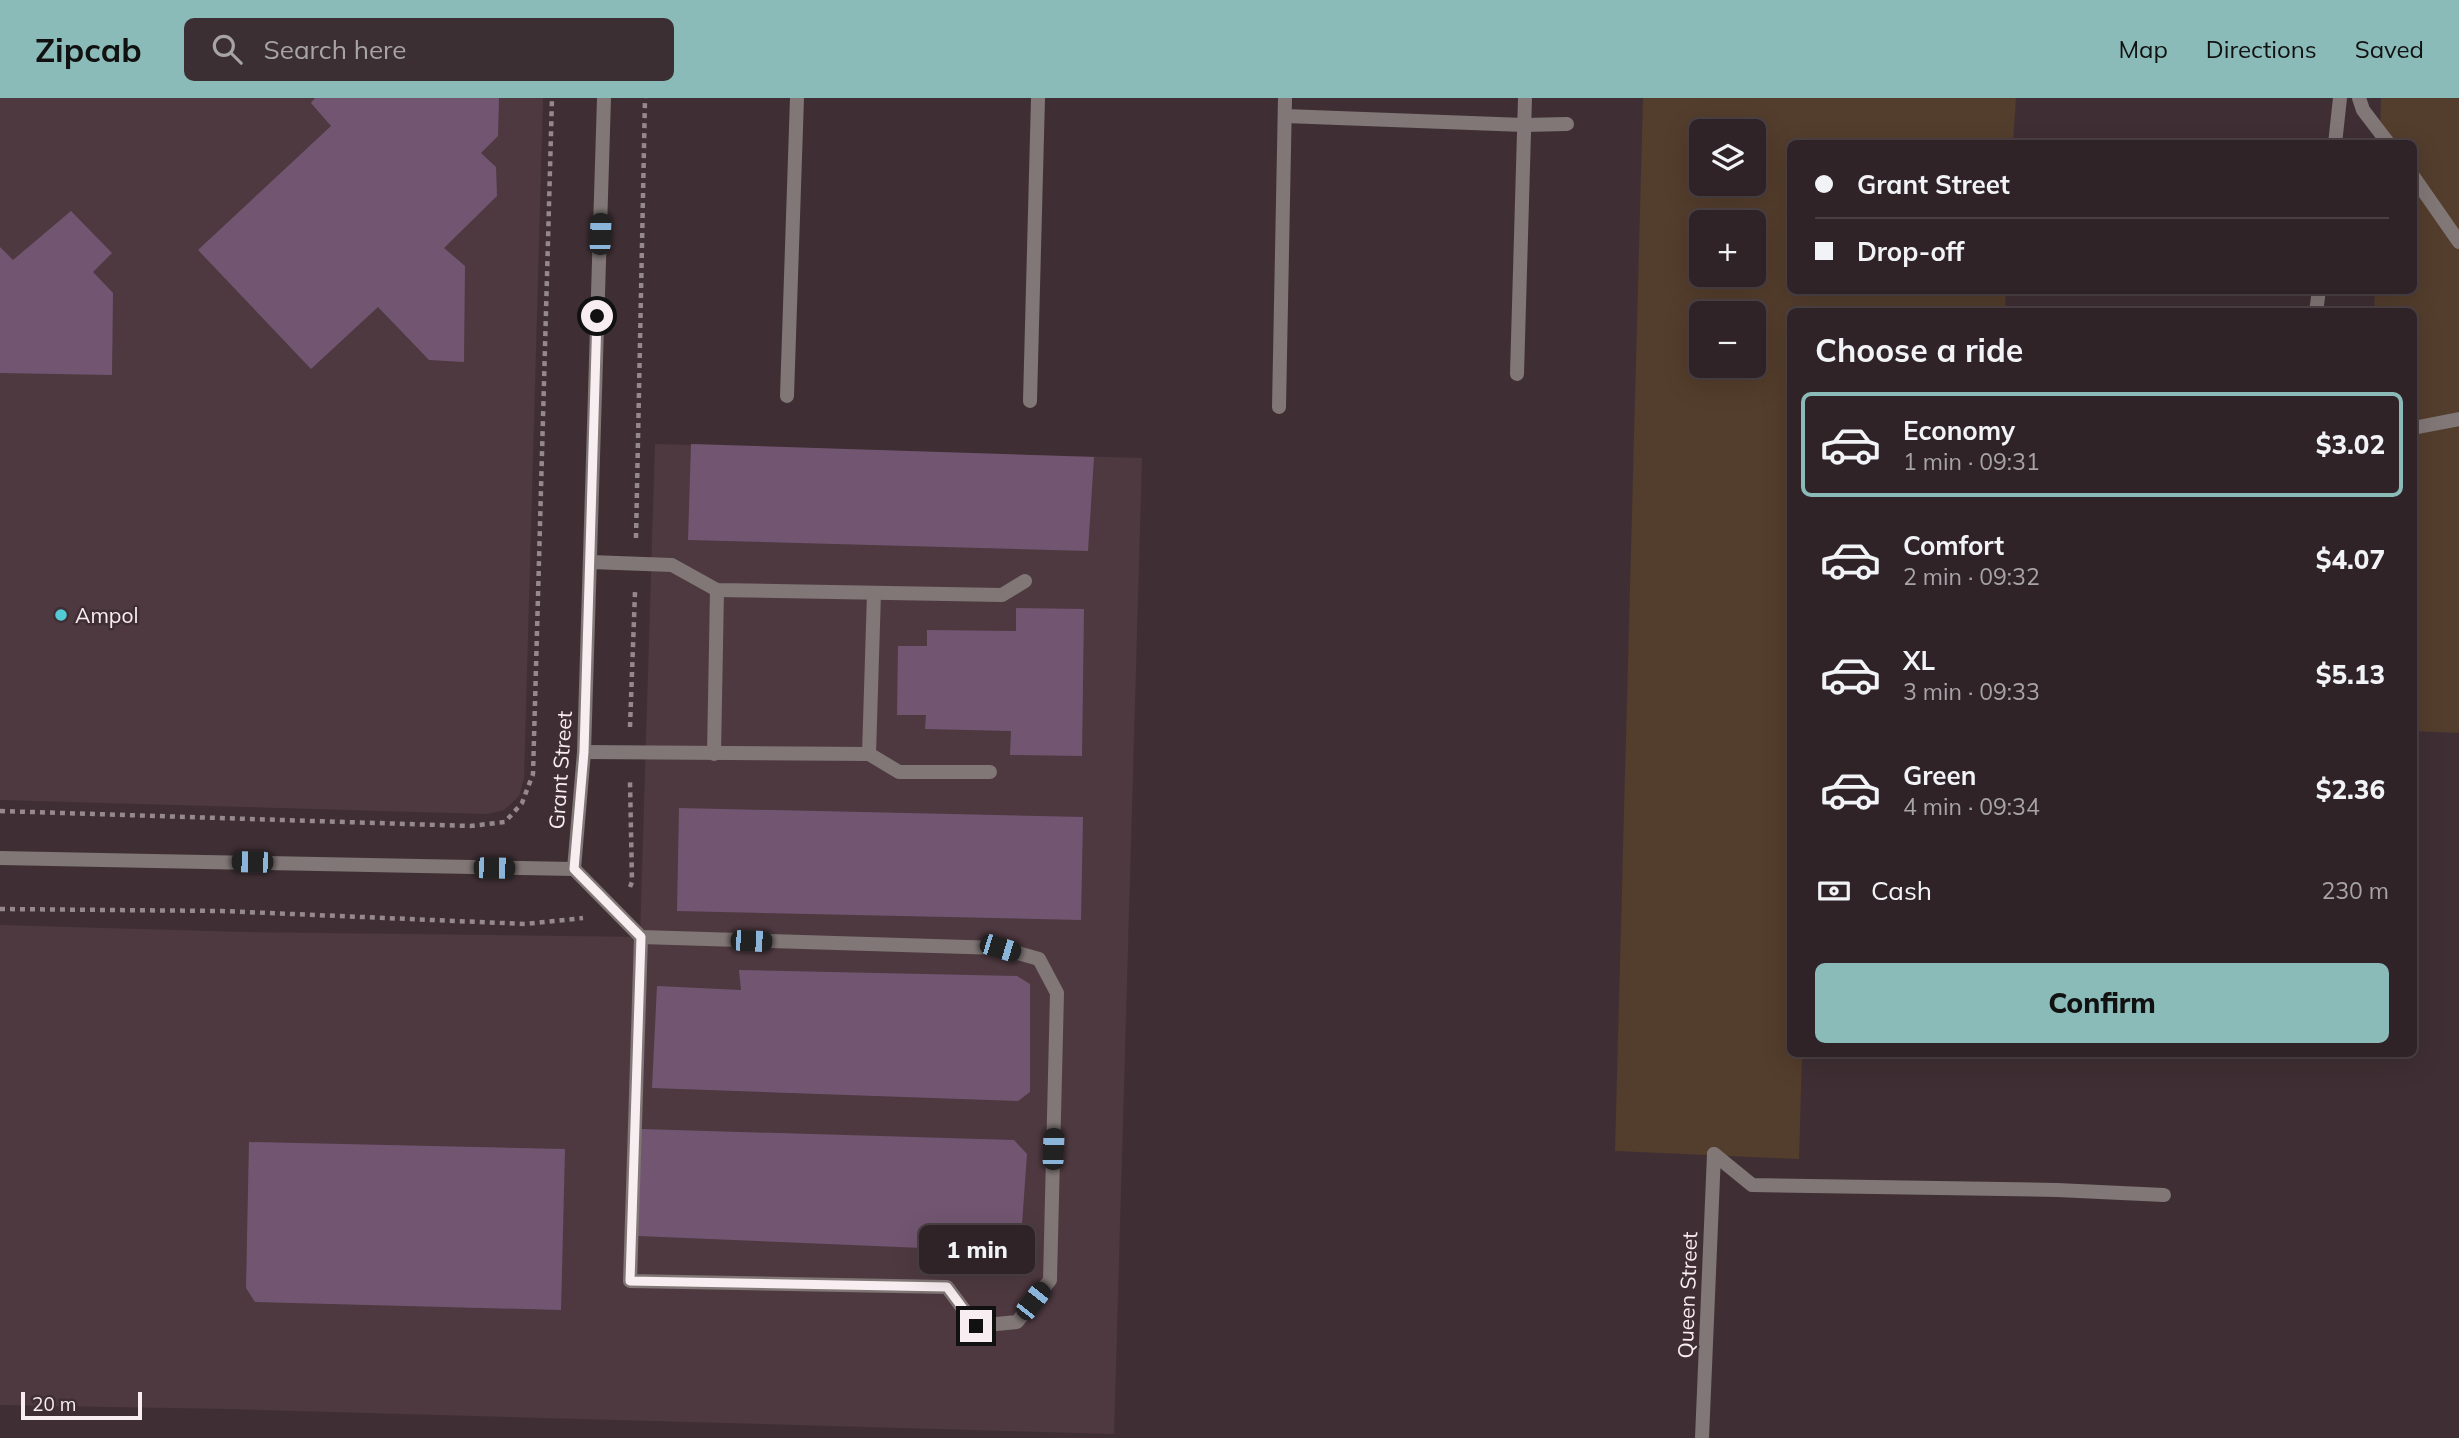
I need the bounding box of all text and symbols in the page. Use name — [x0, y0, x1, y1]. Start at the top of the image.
search box — [184, 18, 674, 81]
text: Zipcab — [35, 29, 142, 70]
icon: search — [208, 30, 246, 68]
text: Search here — [264, 33, 407, 66]
text: Map — [2118, 34, 2168, 64]
text: Directions — [2206, 34, 2317, 64]
text: Saved — [2355, 34, 2424, 64]
map controls — [1689, 119, 1766, 378]
button: layers — [1689, 119, 1766, 196]
text: Grant Street — [1857, 168, 2010, 201]
button: + — [1689, 210, 1766, 287]
car — [589, 213, 612, 255]
text: Drop-off — [1857, 235, 1964, 268]
route start — [581, 300, 613, 332]
button: − — [1689, 301, 1766, 378]
text: Choose a ride — [1815, 330, 2023, 370]
icon: car — [1819, 413, 1882, 476]
text: Economy — [1903, 414, 2015, 447]
text: $3.02 — [2316, 428, 2385, 461]
text: 1 min · 09:31 — [1903, 447, 2040, 476]
icon: car — [1819, 528, 1882, 591]
text: Comfort — [1903, 529, 2004, 562]
text: $4.07 — [2316, 543, 2385, 576]
text: 2 min · 09:32 — [1903, 562, 2040, 591]
place label: Ampol — [75, 602, 138, 628]
marker: Ampol — [53, 607, 69, 623]
icon: car — [1819, 643, 1882, 706]
text: XL — [1903, 644, 1935, 677]
text: $5.13 — [2316, 658, 2385, 691]
text: 3 min · 09:33 — [1903, 677, 2040, 706]
street label: Grant Street — [543, 710, 577, 830]
icon: car — [1819, 758, 1882, 821]
text: Green — [1903, 759, 1976, 792]
text: $2.36 — [2316, 773, 2385, 806]
text: 4 min · 09:34 — [1903, 792, 2040, 821]
car — [231, 851, 274, 873]
car — [473, 857, 516, 879]
icon: cash — [1815, 872, 1853, 910]
text: Cash — [1871, 874, 1932, 907]
text: 230 m — [2321, 876, 2389, 905]
car — [730, 930, 773, 952]
car — [977, 932, 1024, 964]
button: Confirm — [1815, 963, 2389, 1043]
car — [1042, 1128, 1065, 1170]
callout: 1 min — [918, 1224, 1034, 1274]
street label: Queen Street — [1672, 1231, 1702, 1359]
text: 1 min — [946, 1235, 1008, 1264]
car — [1012, 1278, 1055, 1324]
route end — [960, 1310, 992, 1342]
scale bar — [21, 1389, 142, 1421]
text: 20 m — [32, 1392, 76, 1416]

